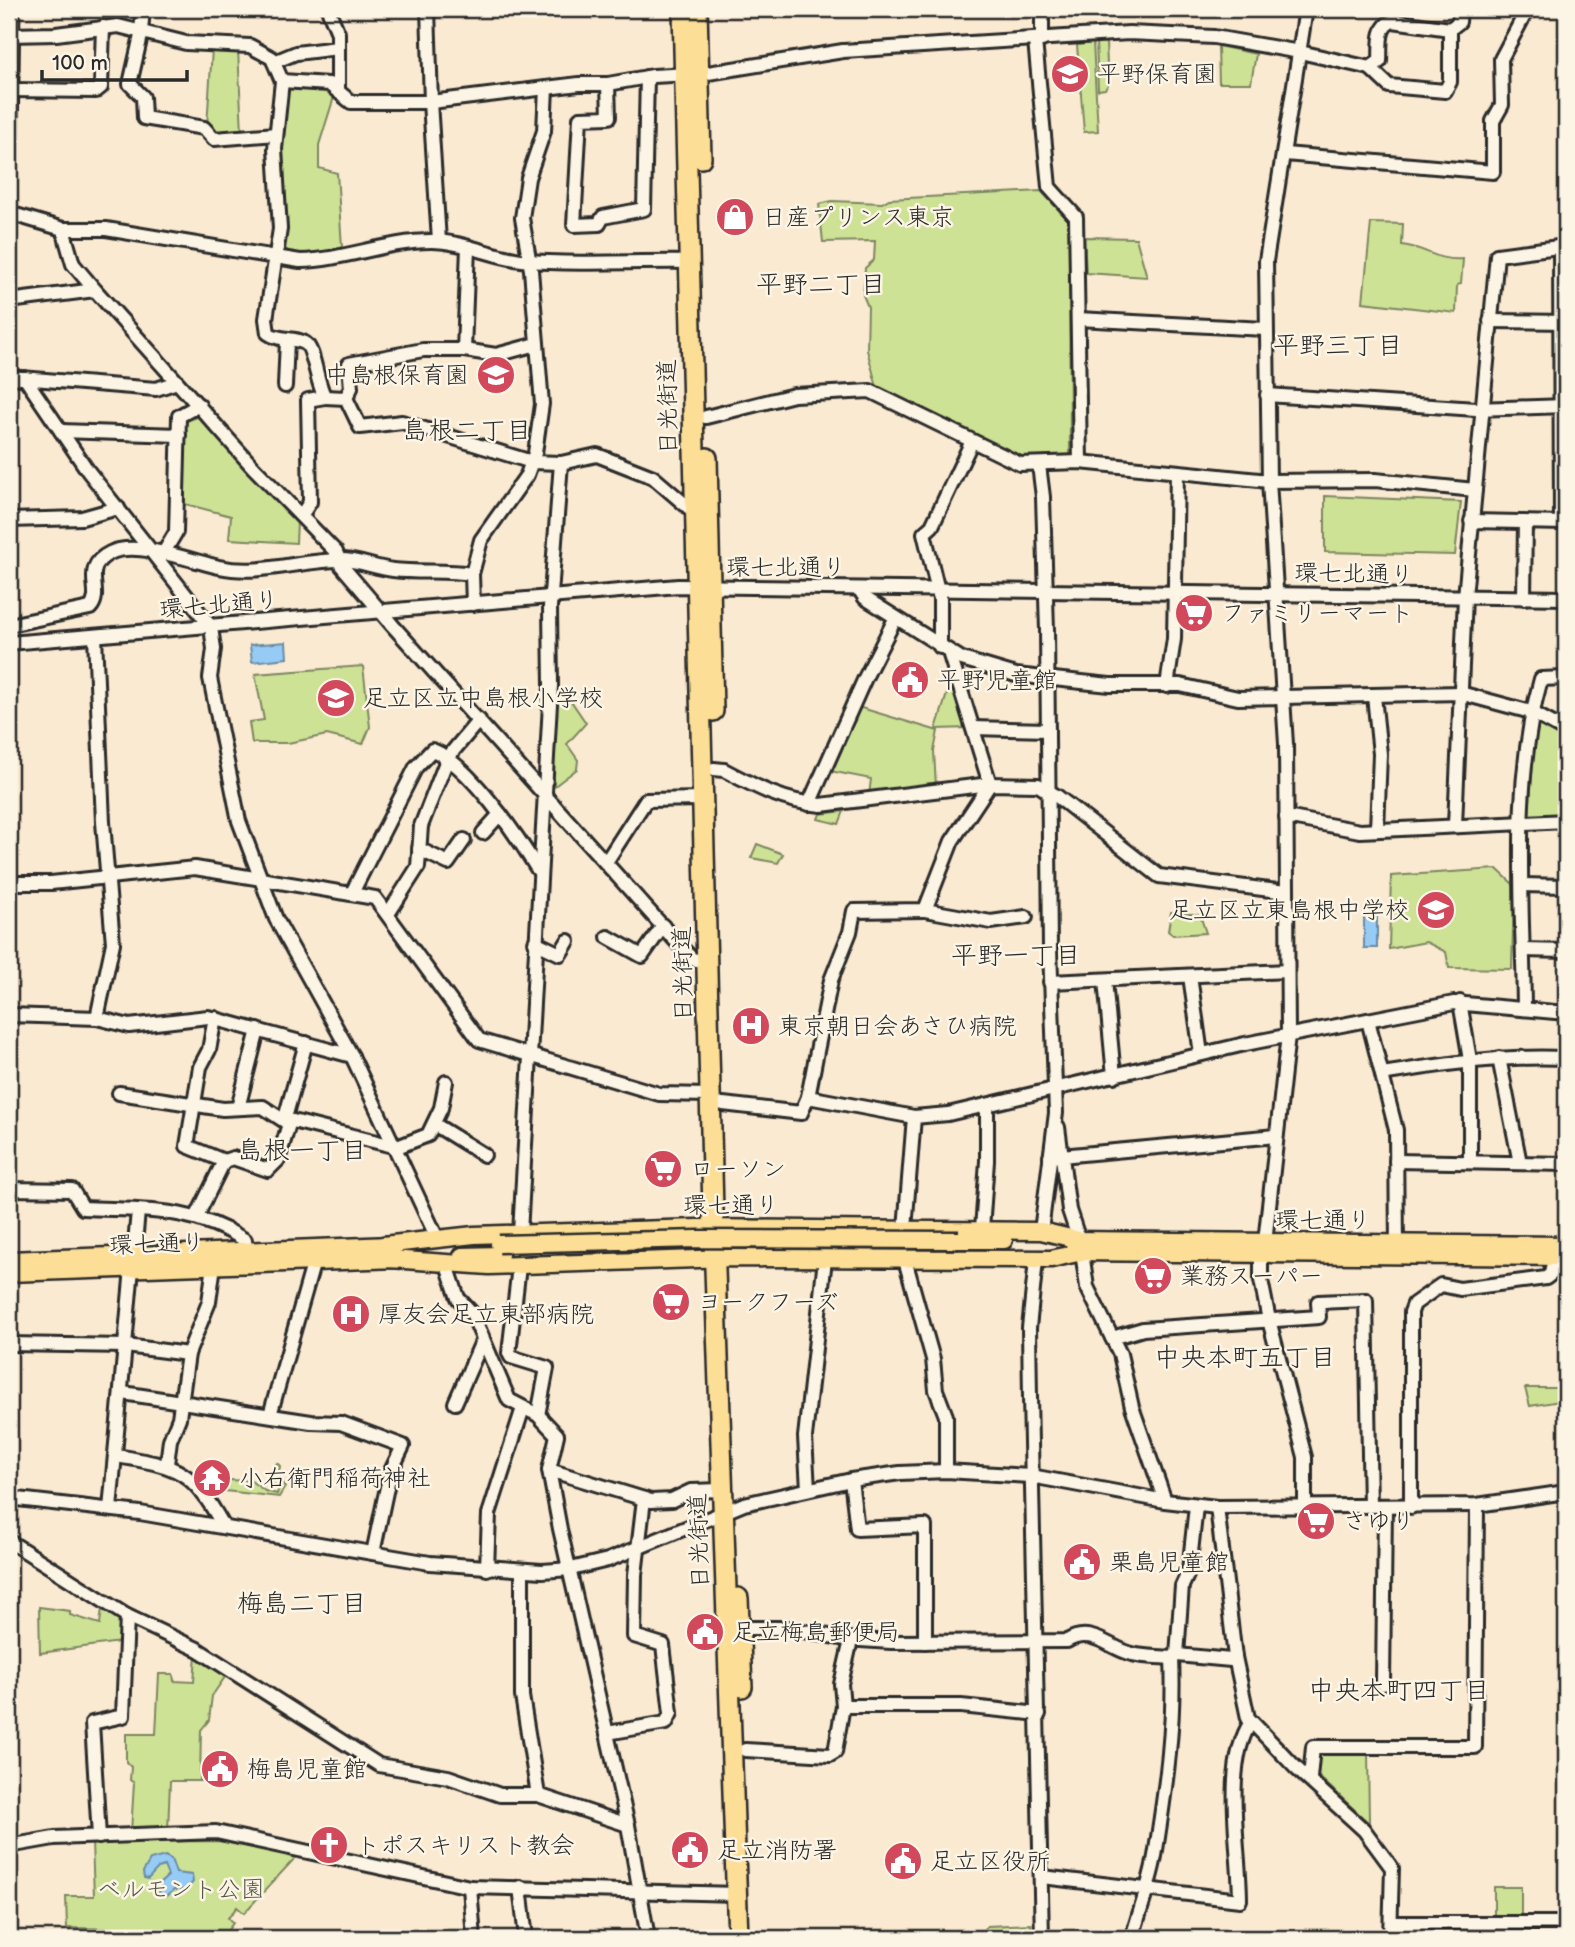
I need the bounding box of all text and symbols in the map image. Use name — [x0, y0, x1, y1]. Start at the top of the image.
scale bar — [42, 38, 187, 82]
text: 100 m — [52, 51, 108, 76]
school or university icon: 平野保育園 — [1049, 53, 1091, 95]
place label: 平野保育園 — [1097, 60, 1217, 89]
shop icon: 日産プリンス東京 — [714, 196, 756, 238]
place label: 日産プリンス東京 — [762, 203, 954, 232]
district label: 平野二丁目 — [756, 270, 886, 301]
district label: 平野三丁目 — [1273, 331, 1403, 362]
school or university icon: 中島根保育園 — [475, 354, 517, 396]
street label: 日光街道 — [653, 359, 683, 455]
place label: 中島根保育園 — [325, 361, 469, 390]
district label: 島根二丁目 — [402, 416, 532, 447]
street label: 環七北通り — [726, 553, 846, 582]
street label: 環七北通り — [1294, 558, 1414, 590]
street label: 環七北通り — [158, 585, 280, 625]
supermarket icon: ファミリーマート — [1173, 592, 1215, 634]
place label: ファミリーマート — [1221, 599, 1413, 628]
public building icon: 平野児童館 — [889, 659, 931, 701]
place label: 平野児童館 — [937, 666, 1057, 695]
school or university icon: 足立区立中島根小学校 — [315, 677, 357, 719]
place label: 足立区立中島根小学校 — [363, 684, 603, 713]
school or university icon: 足立区立東島根中学校 — [1415, 889, 1457, 931]
place label: 足立区立東島根中学校 — [1169, 896, 1409, 925]
street label: 日光街道 — [668, 926, 698, 1022]
district label: 平野一丁目 — [951, 941, 1081, 972]
hospital icon: 東京朝日会あさひ病院 — [730, 1005, 772, 1047]
place label: 東京朝日会あさひ病院 — [778, 1012, 1017, 1041]
district label: 島根一丁目 — [237, 1136, 367, 1167]
supermarket icon: ローソン — [642, 1148, 684, 1190]
place label: ローソン — [690, 1155, 786, 1184]
street label: 環七通り — [683, 1191, 779, 1220]
street label: 環七通り — [1275, 1206, 1371, 1235]
street label: 環七通り — [109, 1228, 205, 1260]
supermarket icon: 業務スーパー — [1132, 1255, 1174, 1297]
place label: 業務スーパー — [1180, 1262, 1323, 1291]
supermarket icon: ヨークフーズ — [650, 1281, 692, 1323]
place label: ヨークフーズ — [698, 1288, 838, 1317]
hospital icon: 厚友会足立東部病院 — [330, 1293, 372, 1335]
place label: 厚友会足立東部病院 — [378, 1300, 594, 1329]
district label: 中央本町五丁目 — [1154, 1343, 1336, 1374]
temple icon: 小右衛門稲荷神社 — [191, 1457, 233, 1499]
place label: 小右衛門稲荷神社 — [239, 1464, 431, 1493]
street label: 日光街道 — [683, 1493, 715, 1589]
supermarket icon: さゆり — [1295, 1500, 1337, 1542]
place label: さゆり — [1343, 1507, 1415, 1536]
public building icon: 栗島児童館 — [1061, 1541, 1103, 1583]
place label: 栗島児童館 — [1109, 1548, 1229, 1577]
district label: 梅島二丁目 — [237, 1589, 367, 1620]
public building icon: 足立梅島郵便局 — [684, 1611, 726, 1653]
place label: 足立梅島郵便局 — [732, 1618, 900, 1647]
district label: 中央本町四丁目 — [1308, 1676, 1490, 1707]
public building icon: 梅島児童館 — [199, 1748, 241, 1790]
place label: 梅島児童館 — [247, 1755, 367, 1784]
church icon: トポスキリスト教会 — [308, 1824, 350, 1866]
public building icon: 足立消防署 — [669, 1829, 711, 1871]
place label: トポスキリスト教会 — [356, 1831, 574, 1860]
place label: 足立消防署 — [717, 1836, 837, 1865]
public building icon: 足立区役所 — [882, 1840, 924, 1882]
place label: 足立区役所 — [930, 1847, 1050, 1876]
park label: ベルモント公園 — [97, 1875, 265, 1904]

